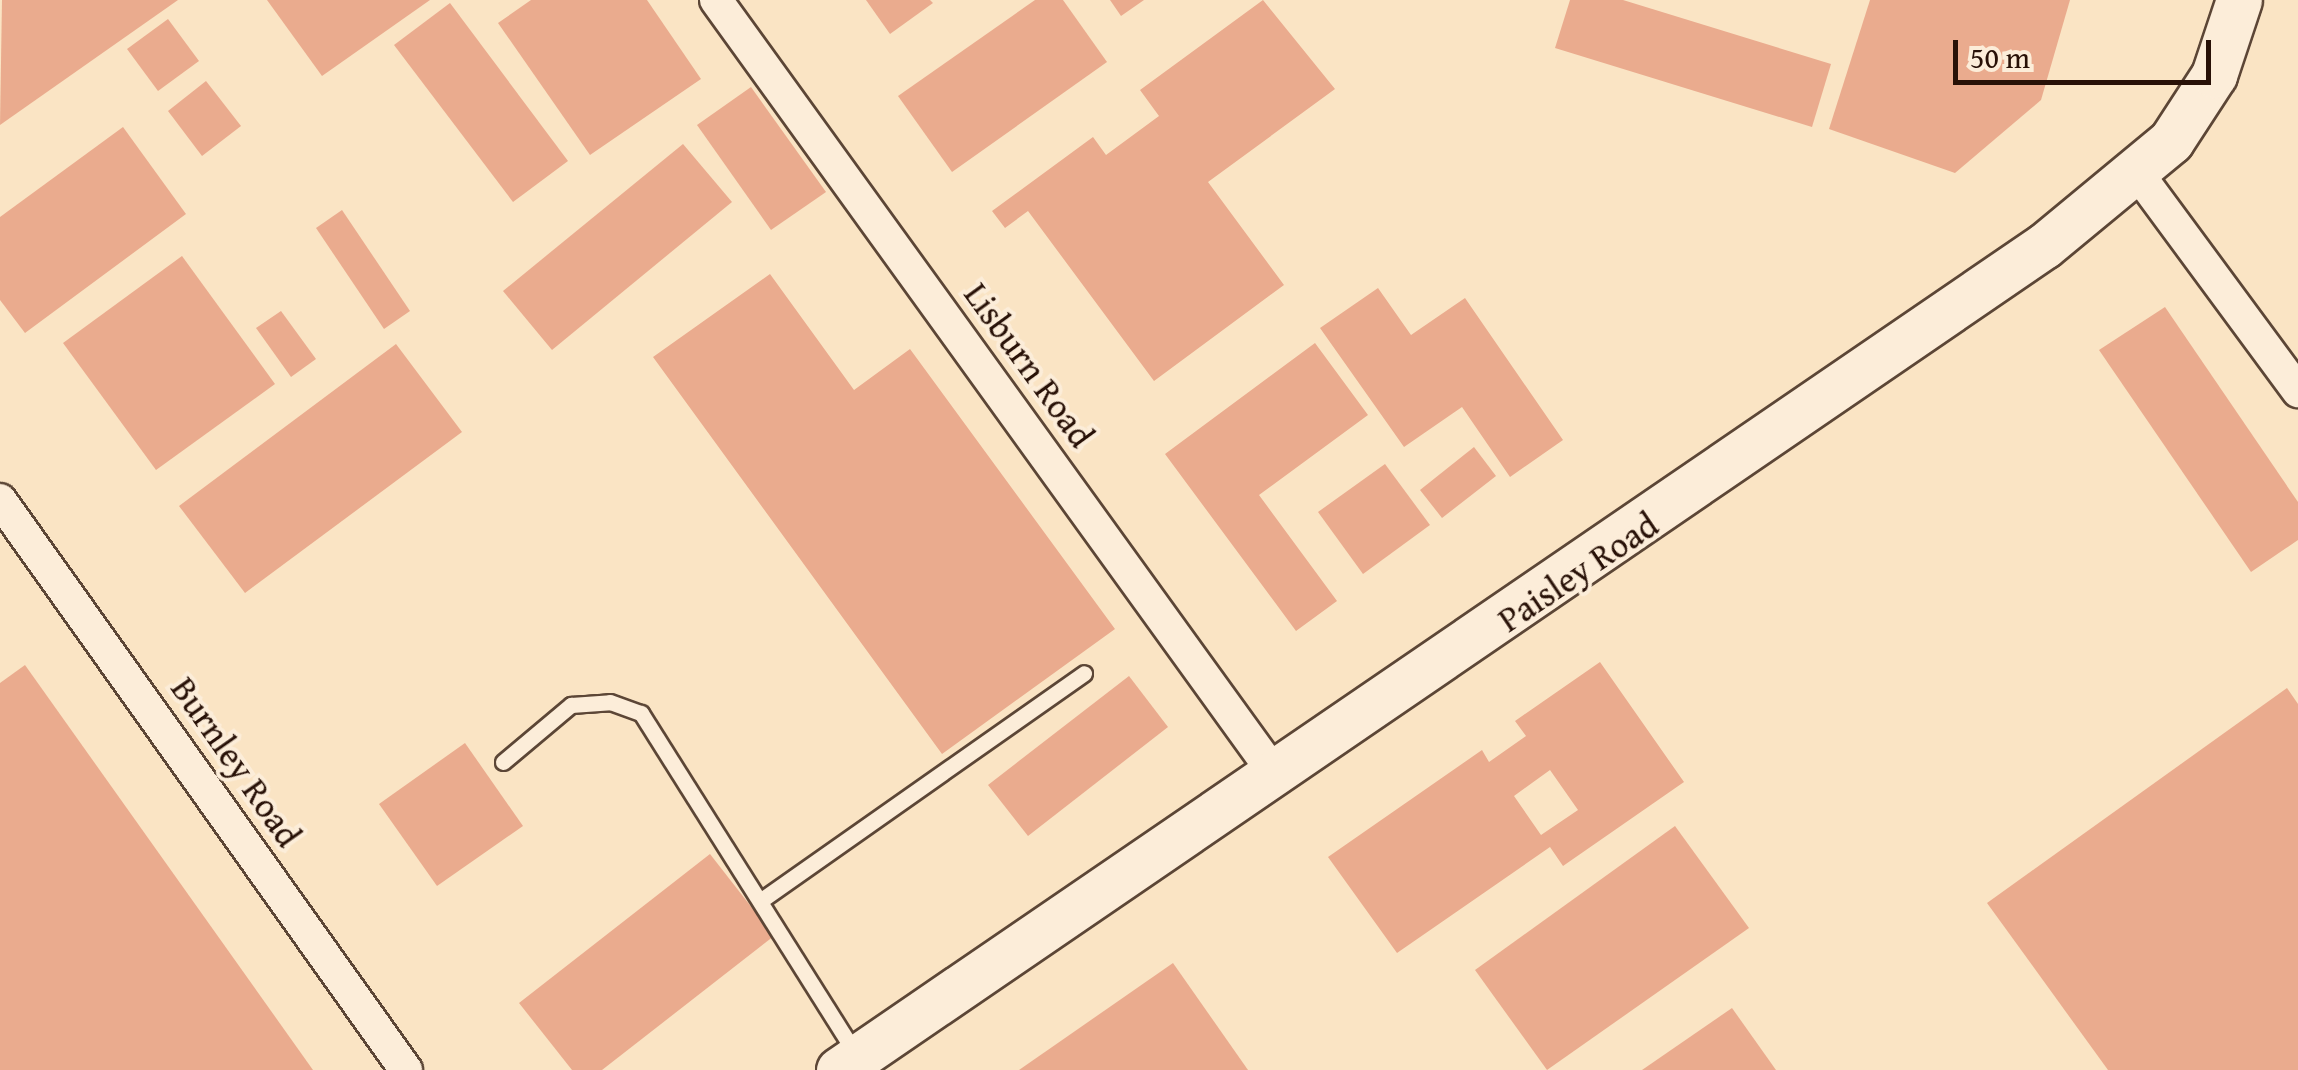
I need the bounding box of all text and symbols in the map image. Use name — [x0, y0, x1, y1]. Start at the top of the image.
scale bar — [1958, 20, 2216, 82]
text: 50 m — [1970, 35, 2030, 79]
street label: Lisburn Road — [955, 275, 1103, 455]
street label: Paisley Road — [1490, 503, 1666, 641]
street label: Burnley Road — [162, 669, 310, 855]

